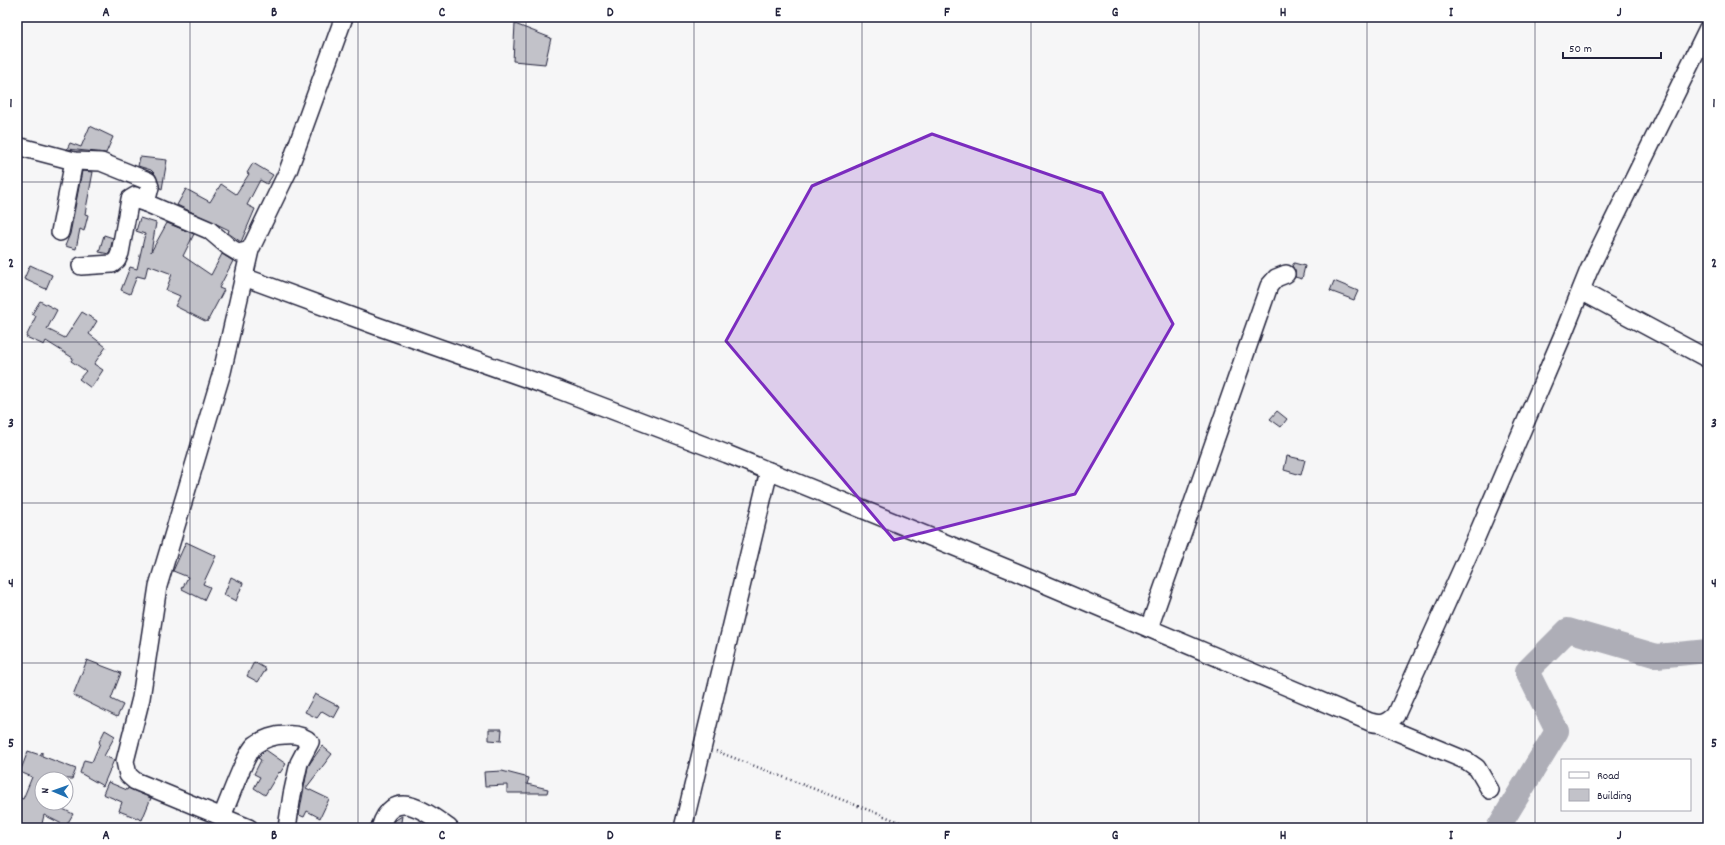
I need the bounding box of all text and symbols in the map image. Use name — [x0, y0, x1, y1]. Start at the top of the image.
text: A — [102, 4, 110, 23]
text: B — [271, 4, 277, 23]
text: C — [439, 4, 446, 23]
text: D — [607, 4, 614, 23]
text: E — [775, 4, 782, 23]
text: F — [944, 4, 950, 23]
text: G — [1112, 4, 1119, 23]
text: H — [1280, 4, 1287, 23]
text: I — [1449, 4, 1454, 23]
text: J — [1617, 4, 1622, 23]
scale bar — [1563, 34, 1661, 60]
text: 50 m — [1569, 41, 1592, 58]
text: 1 — [10, 95, 13, 114]
text: 1 — [1713, 95, 1716, 114]
text: 2 — [8, 255, 14, 274]
text: 2 — [1711, 255, 1717, 274]
text: 3 — [8, 415, 14, 434]
text: 3 — [1711, 415, 1717, 434]
text: 4 — [8, 575, 14, 594]
text: 4 — [1711, 575, 1717, 594]
text: 5 — [8, 735, 14, 754]
text: 5 — [1711, 735, 1717, 754]
legend — [1561, 759, 1691, 811]
text: Road — [1597, 768, 1619, 785]
north arrow — [34, 771, 74, 811]
text: N — [38, 787, 54, 794]
text: Building — [1597, 788, 1632, 805]
text: A — [102, 827, 110, 845]
text: B — [271, 827, 277, 845]
text: C — [439, 827, 446, 845]
text: D — [607, 827, 614, 845]
text: E — [775, 827, 782, 845]
text: F — [944, 827, 950, 845]
text: G — [1112, 827, 1119, 845]
text: H — [1280, 827, 1287, 845]
text: I — [1449, 827, 1454, 845]
text: J — [1617, 827, 1622, 845]

